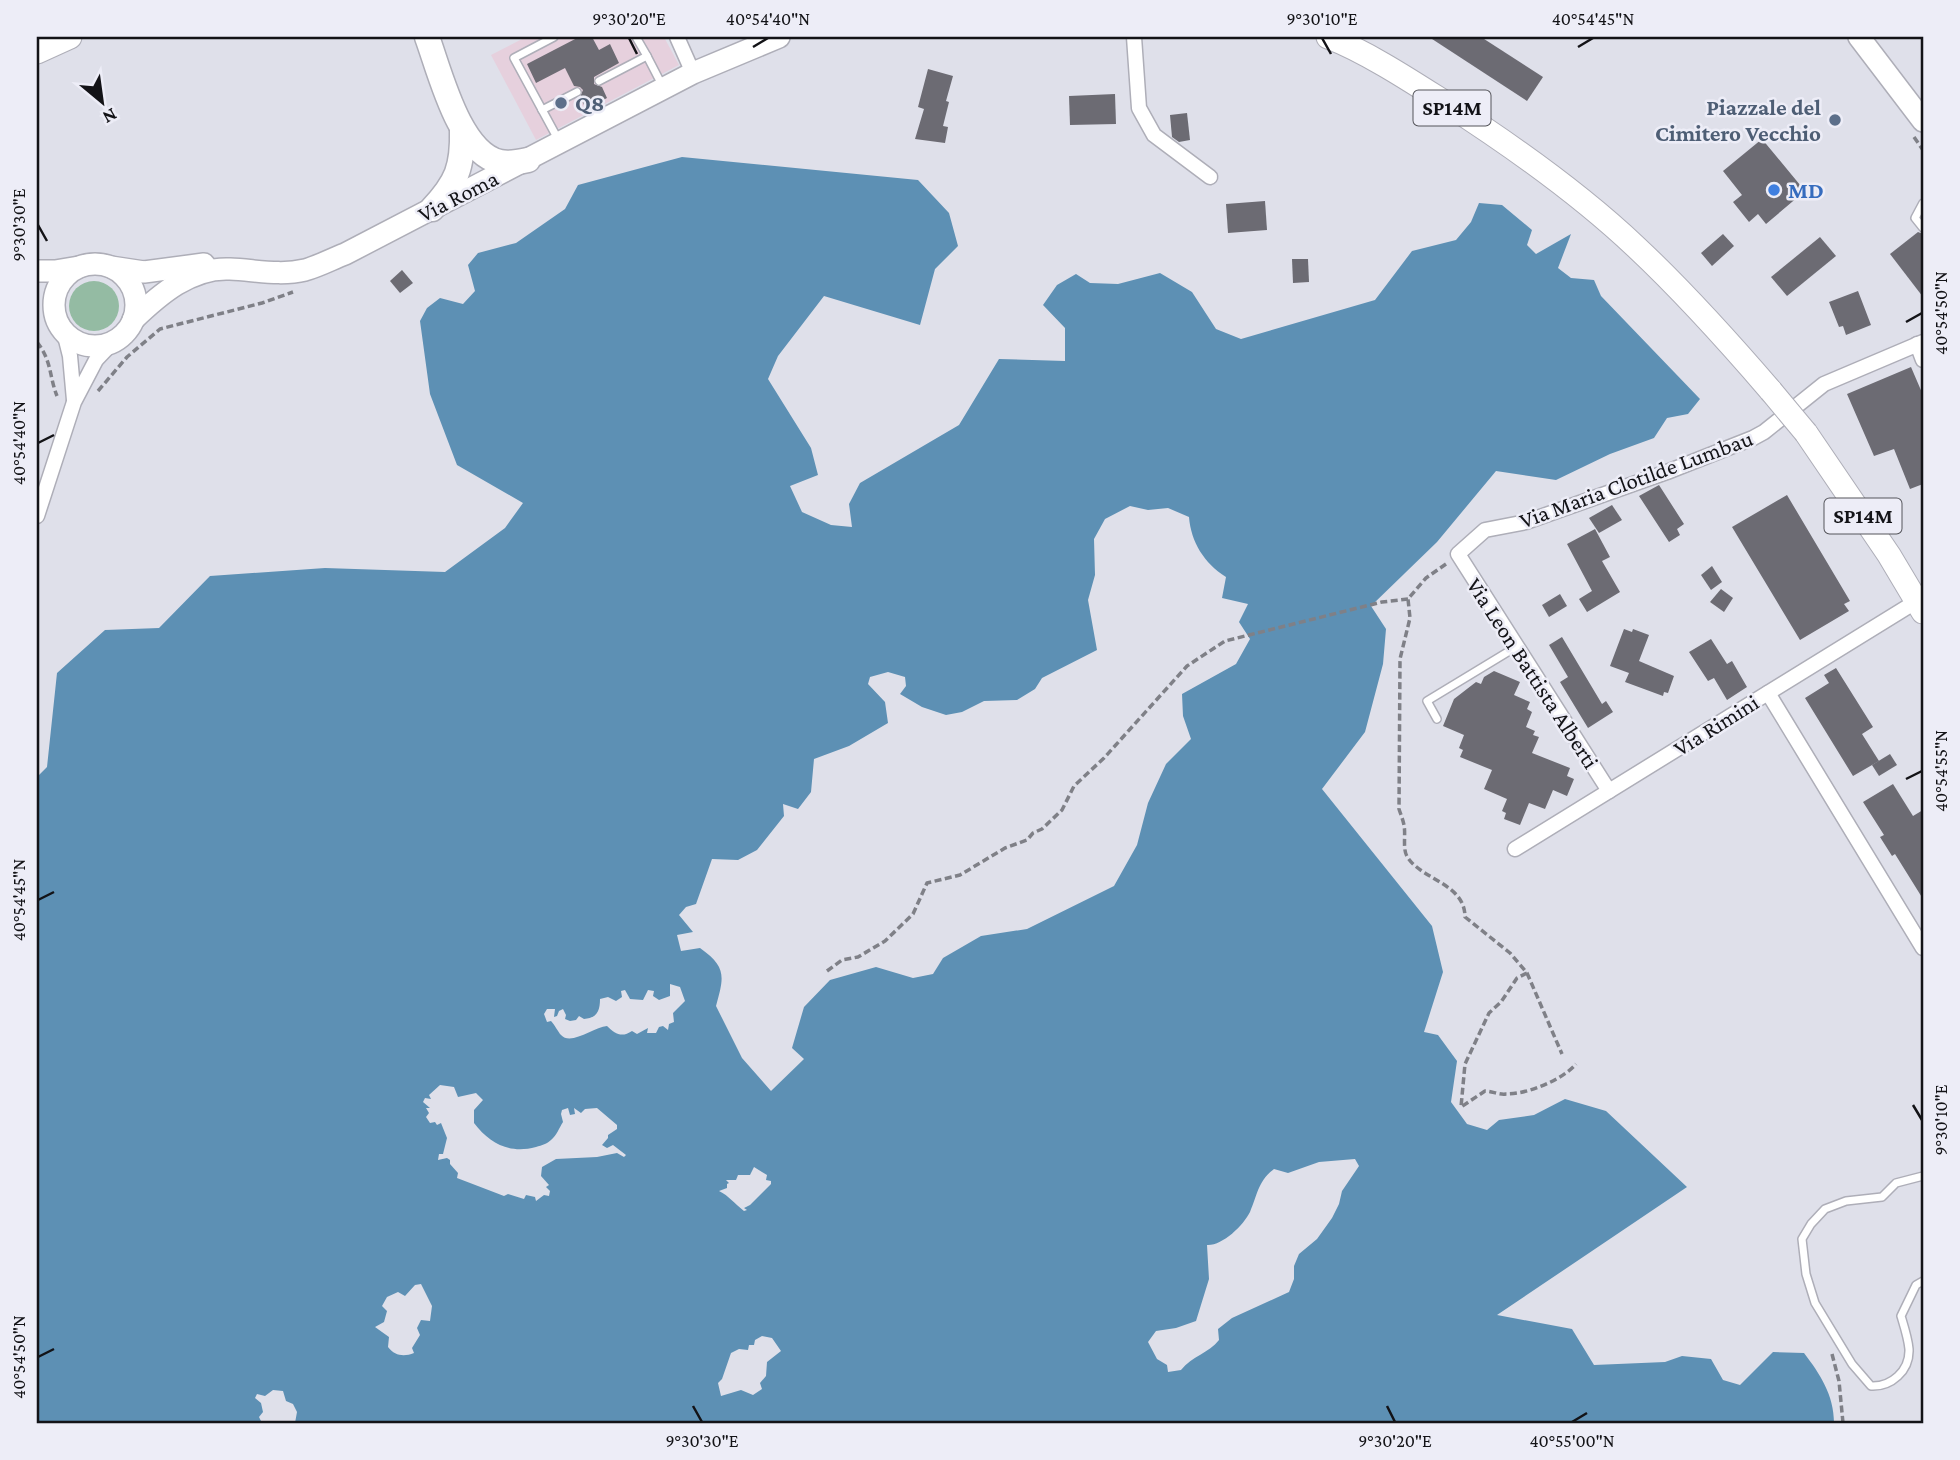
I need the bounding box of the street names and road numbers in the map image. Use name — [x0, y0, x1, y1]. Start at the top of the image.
road number: SP14M — [1414, 90, 1490, 126]
street label: Via Roma — [413, 165, 503, 227]
street label: Via Maria Clotilde Lumbau — [1516, 425, 1756, 533]
road number: SP14M — [1825, 498, 1902, 534]
street label: Via Leon Battista Alberti — [1462, 573, 1604, 773]
street label: Via Rimini — [1669, 689, 1763, 761]

